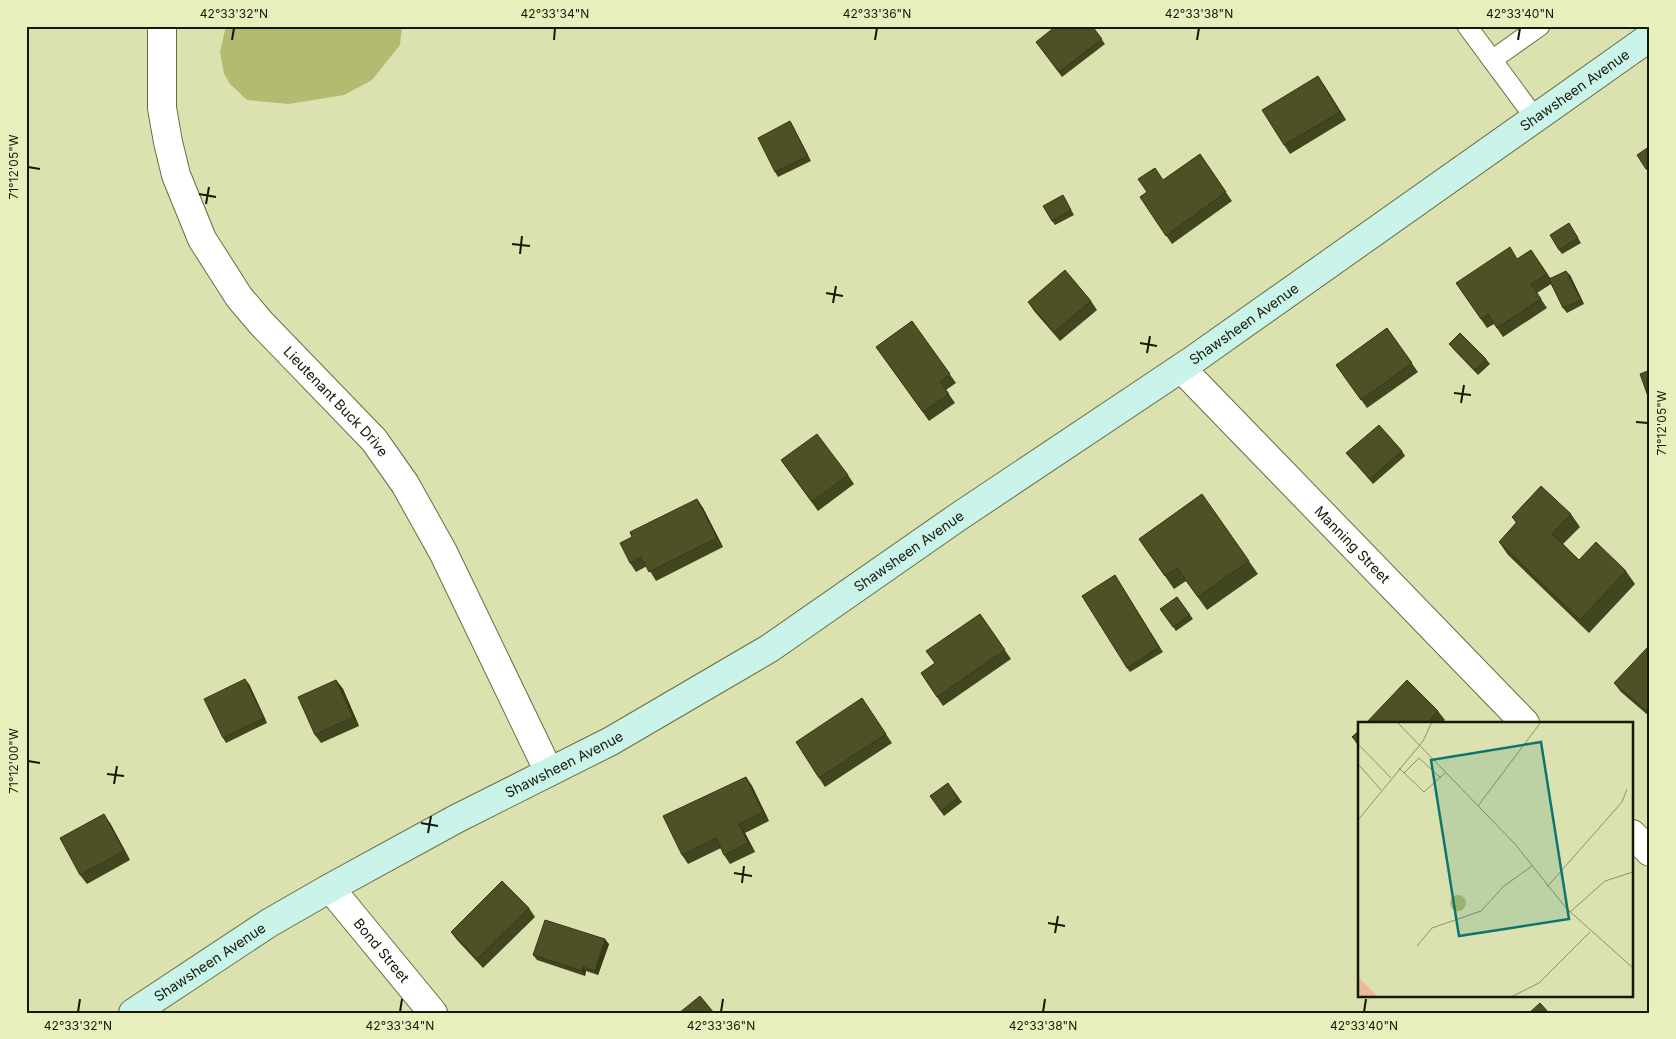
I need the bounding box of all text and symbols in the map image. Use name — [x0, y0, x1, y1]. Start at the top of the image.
text: 42°33'32"N — [200, 6, 268, 21]
text: 42°33'34"N — [521, 6, 589, 21]
text: 42°33'36"N — [843, 6, 911, 21]
text: 42°33'38"N — [1165, 6, 1233, 21]
text: 42°33'40"N — [1486, 6, 1554, 21]
street label: Shawsheen Avenue — [1516, 45, 1632, 134]
text: 71°12'05"W — [6, 134, 21, 200]
street label: Shawsheen Avenue — [1186, 279, 1302, 368]
street label: Lieutenant Buck Drive — [280, 343, 392, 460]
text: 71°12'05"W — [1654, 390, 1669, 456]
street label: Manning Street — [1311, 502, 1394, 587]
street label: Shawsheen Avenue — [850, 507, 967, 595]
inset map — [1358, 722, 1634, 996]
street label: Shawsheen Avenue — [502, 727, 626, 801]
text: 71°12'00"W — [6, 728, 21, 794]
street label: Bond Street — [351, 915, 413, 986]
street label: Shawsheen Avenue — [151, 919, 268, 1005]
text: 42°33'32"N — [44, 1018, 112, 1033]
text: 42°33'34"N — [366, 1018, 434, 1033]
text: 42°33'36"N — [687, 1018, 755, 1033]
text: 42°33'38"N — [1009, 1018, 1077, 1033]
text: 42°33'40"N — [1330, 1018, 1398, 1033]

